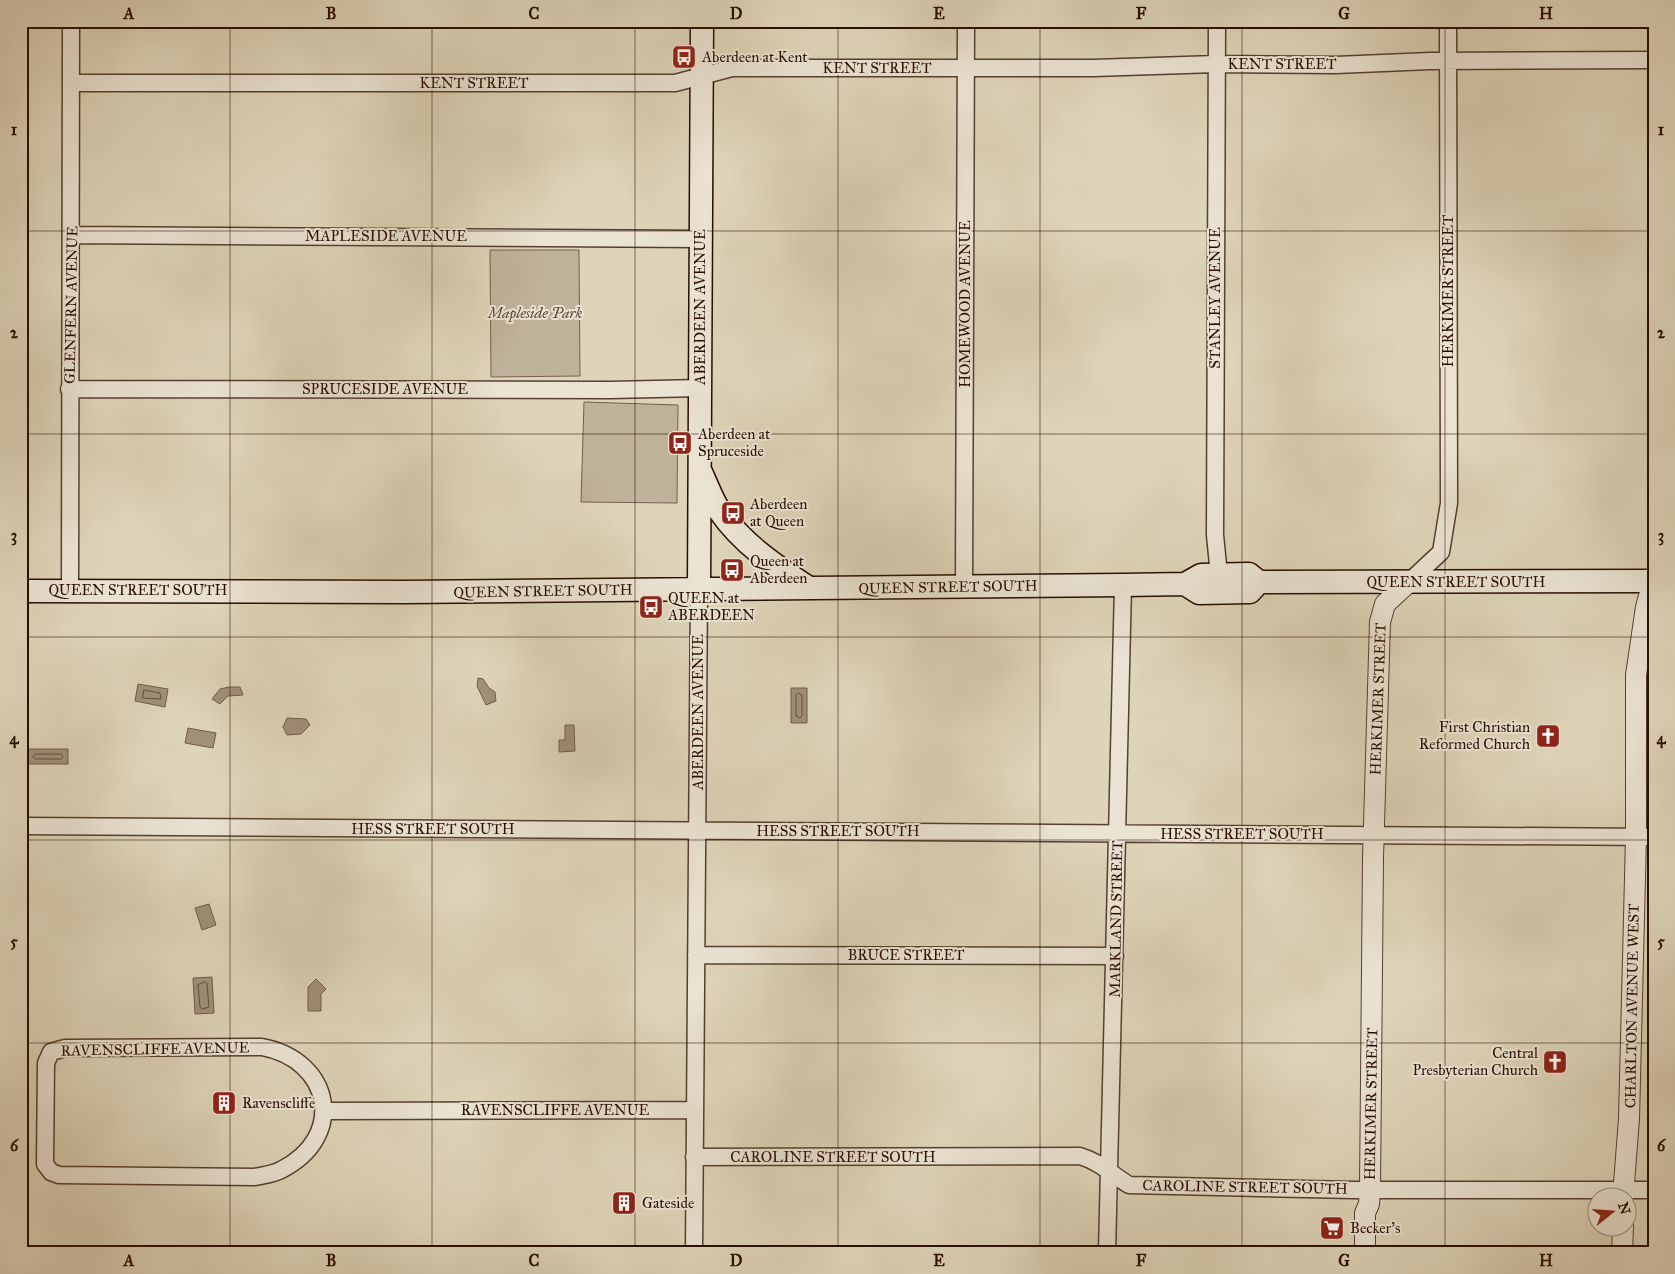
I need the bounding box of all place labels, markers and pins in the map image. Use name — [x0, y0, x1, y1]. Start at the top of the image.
bus stop icon: Aberdeen at Kent — [671, 44, 697, 70]
place label: Aberdeen at Kent — [701, 48, 808, 66]
place label: Aberdeen at Spruceside — [697, 425, 771, 460]
bus stop icon: Aberdeen at Spruceside — [667, 430, 693, 456]
place label: Aberdeen at Queen — [749, 495, 807, 530]
bus stop icon: Aberdeen at Queen — [720, 500, 746, 526]
place label: Queen at Aberdeen — [749, 552, 807, 587]
bus stop icon: Queen at Aberdeen — [719, 557, 745, 583]
place label: QUEEN at ABERDEEN — [667, 589, 755, 624]
bus stop icon: QUEEN at ABERDEEN — [638, 594, 664, 620]
place label: First Christian Reformed Church — [1419, 718, 1531, 753]
church icon: First Christian Reformed Church — [1535, 723, 1561, 749]
place label: Central Presbyterian Church — [1412, 1044, 1539, 1079]
church icon: Central Presbyterian Church — [1542, 1049, 1568, 1075]
building icon: Ravenscliffe — [211, 1090, 237, 1116]
place label: Ravenscliffe — [242, 1094, 315, 1112]
building icon: Gateside — [611, 1190, 637, 1216]
place label: Gateside — [642, 1194, 694, 1212]
supermarket icon: Becker's — [1319, 1215, 1345, 1241]
place label: Becker's — [1350, 1219, 1400, 1237]

